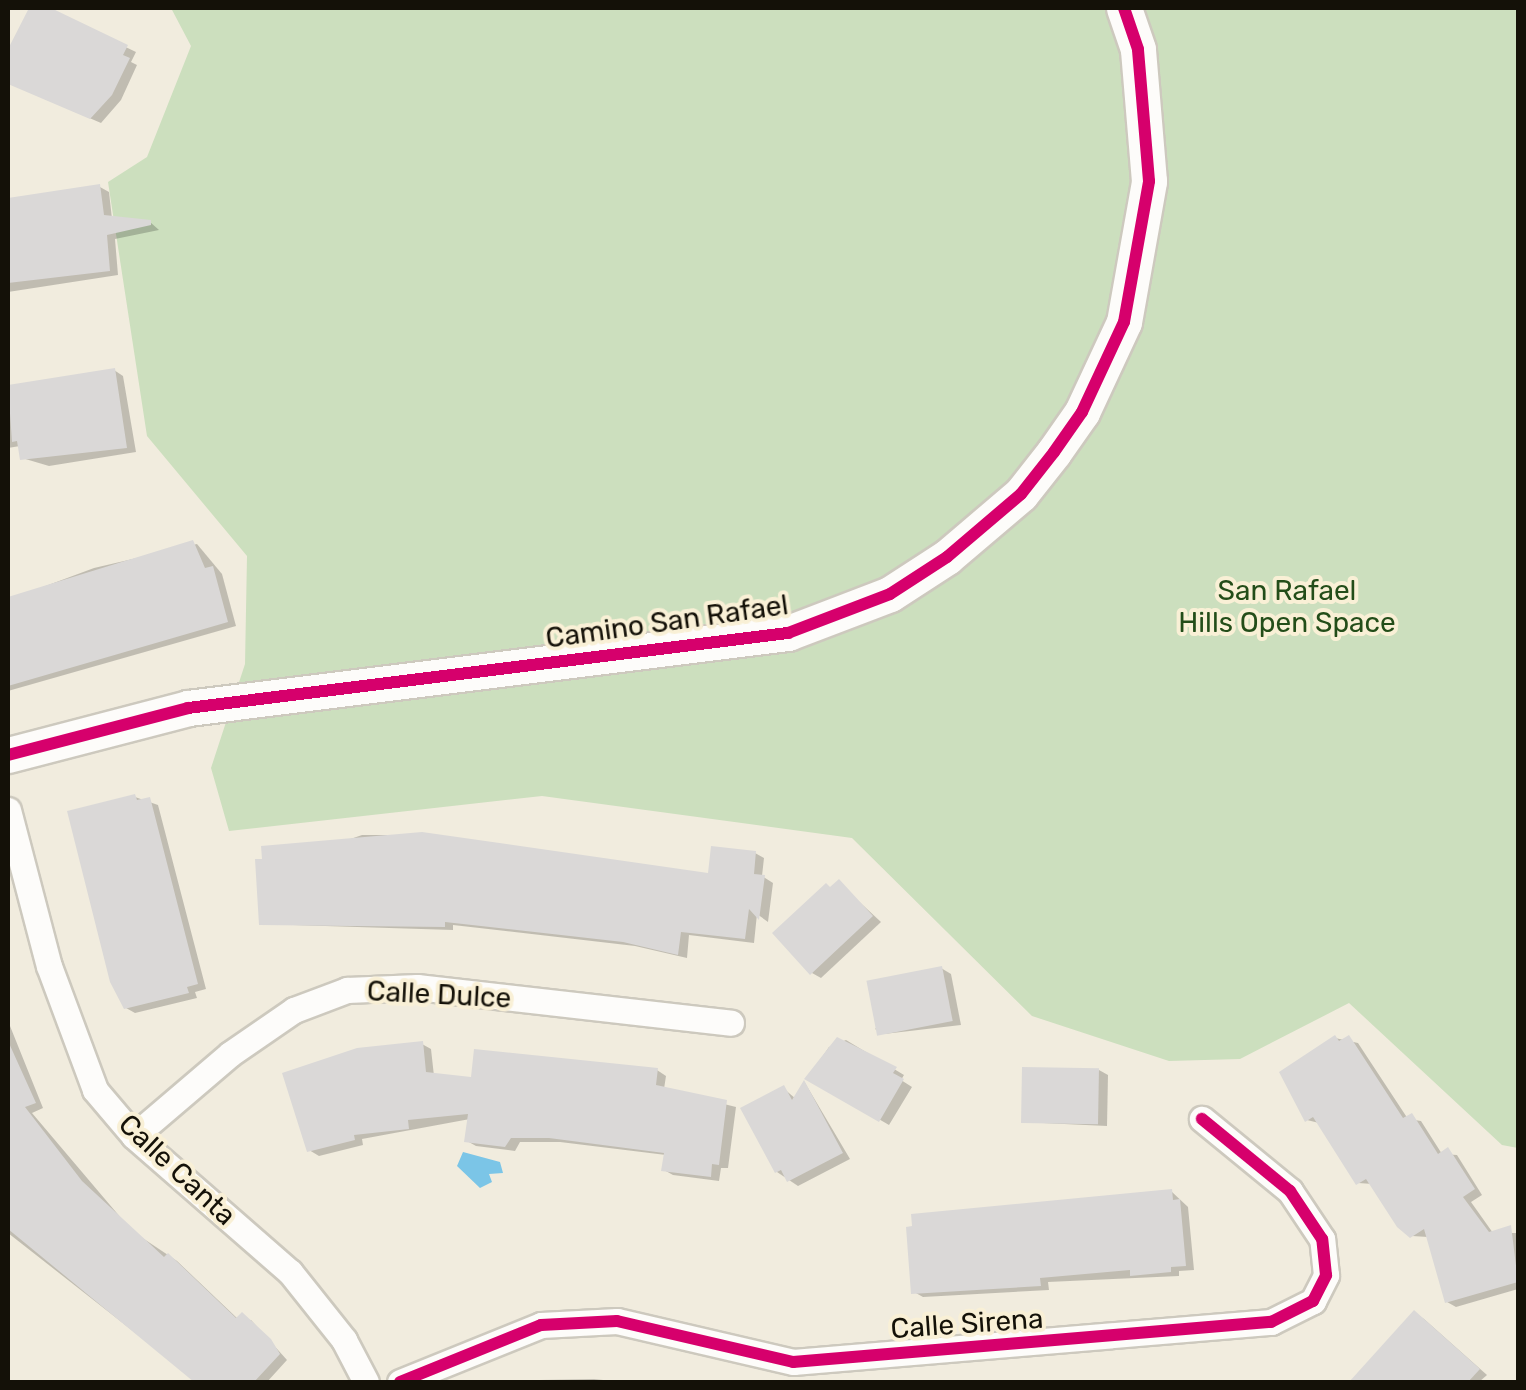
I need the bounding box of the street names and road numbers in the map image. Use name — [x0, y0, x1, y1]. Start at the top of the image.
street label: Camino San Rafael — [544, 588, 790, 656]
street label: Calle Dulce — [366, 974, 512, 1016]
street label: Calle Canta — [112, 1107, 242, 1233]
street label: Calle Sirena — [890, 1302, 1044, 1346]

